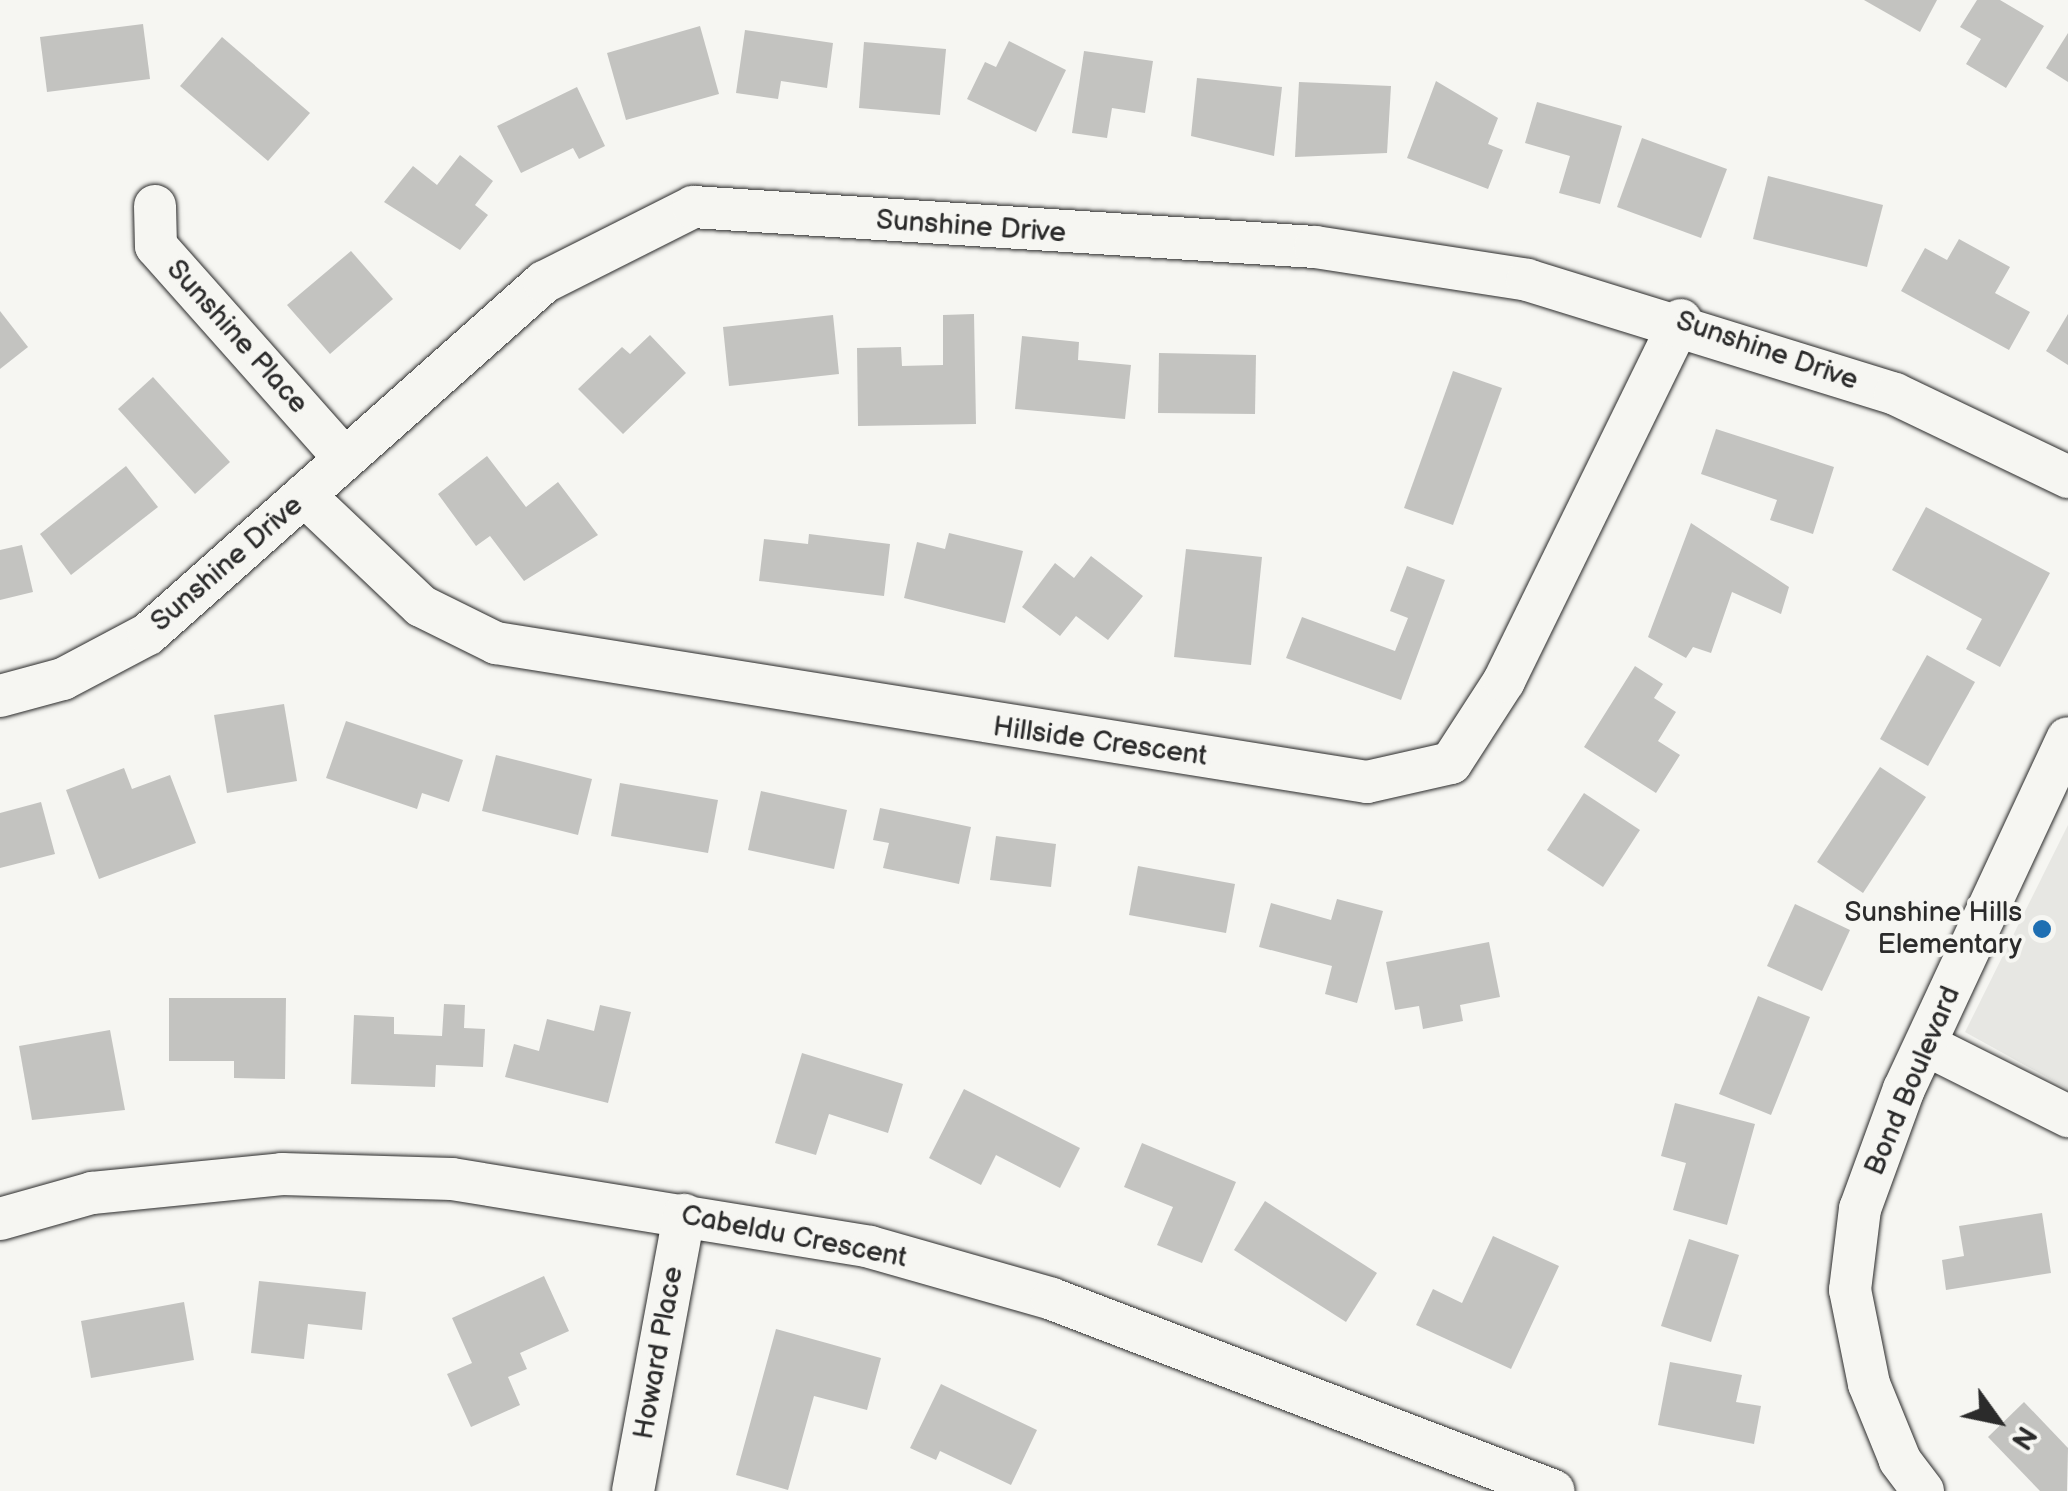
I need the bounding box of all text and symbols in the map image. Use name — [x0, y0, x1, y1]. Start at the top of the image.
street label: Sunshine Drive — [875, 204, 1067, 250]
street label: Sunshine Place — [159, 253, 315, 421]
street label: Sunshine Drive — [1672, 304, 1862, 398]
street label: Sunshine Drive — [144, 489, 310, 639]
street label: Hillside Crescent — [991, 710, 1209, 774]
place label: Sunshine Hills Elementary — [1844, 896, 2022, 962]
marker: Sunshine Hills Elementary — [2031, 918, 2053, 940]
street label: Bond Boulevard — [1858, 981, 1968, 1181]
street label: Cabeldu Crescent — [678, 1199, 910, 1275]
street label: Howard Place — [627, 1264, 691, 1442]
north arrow — [1948, 1371, 2048, 1471]
text: N — [2004, 1420, 2043, 1455]

